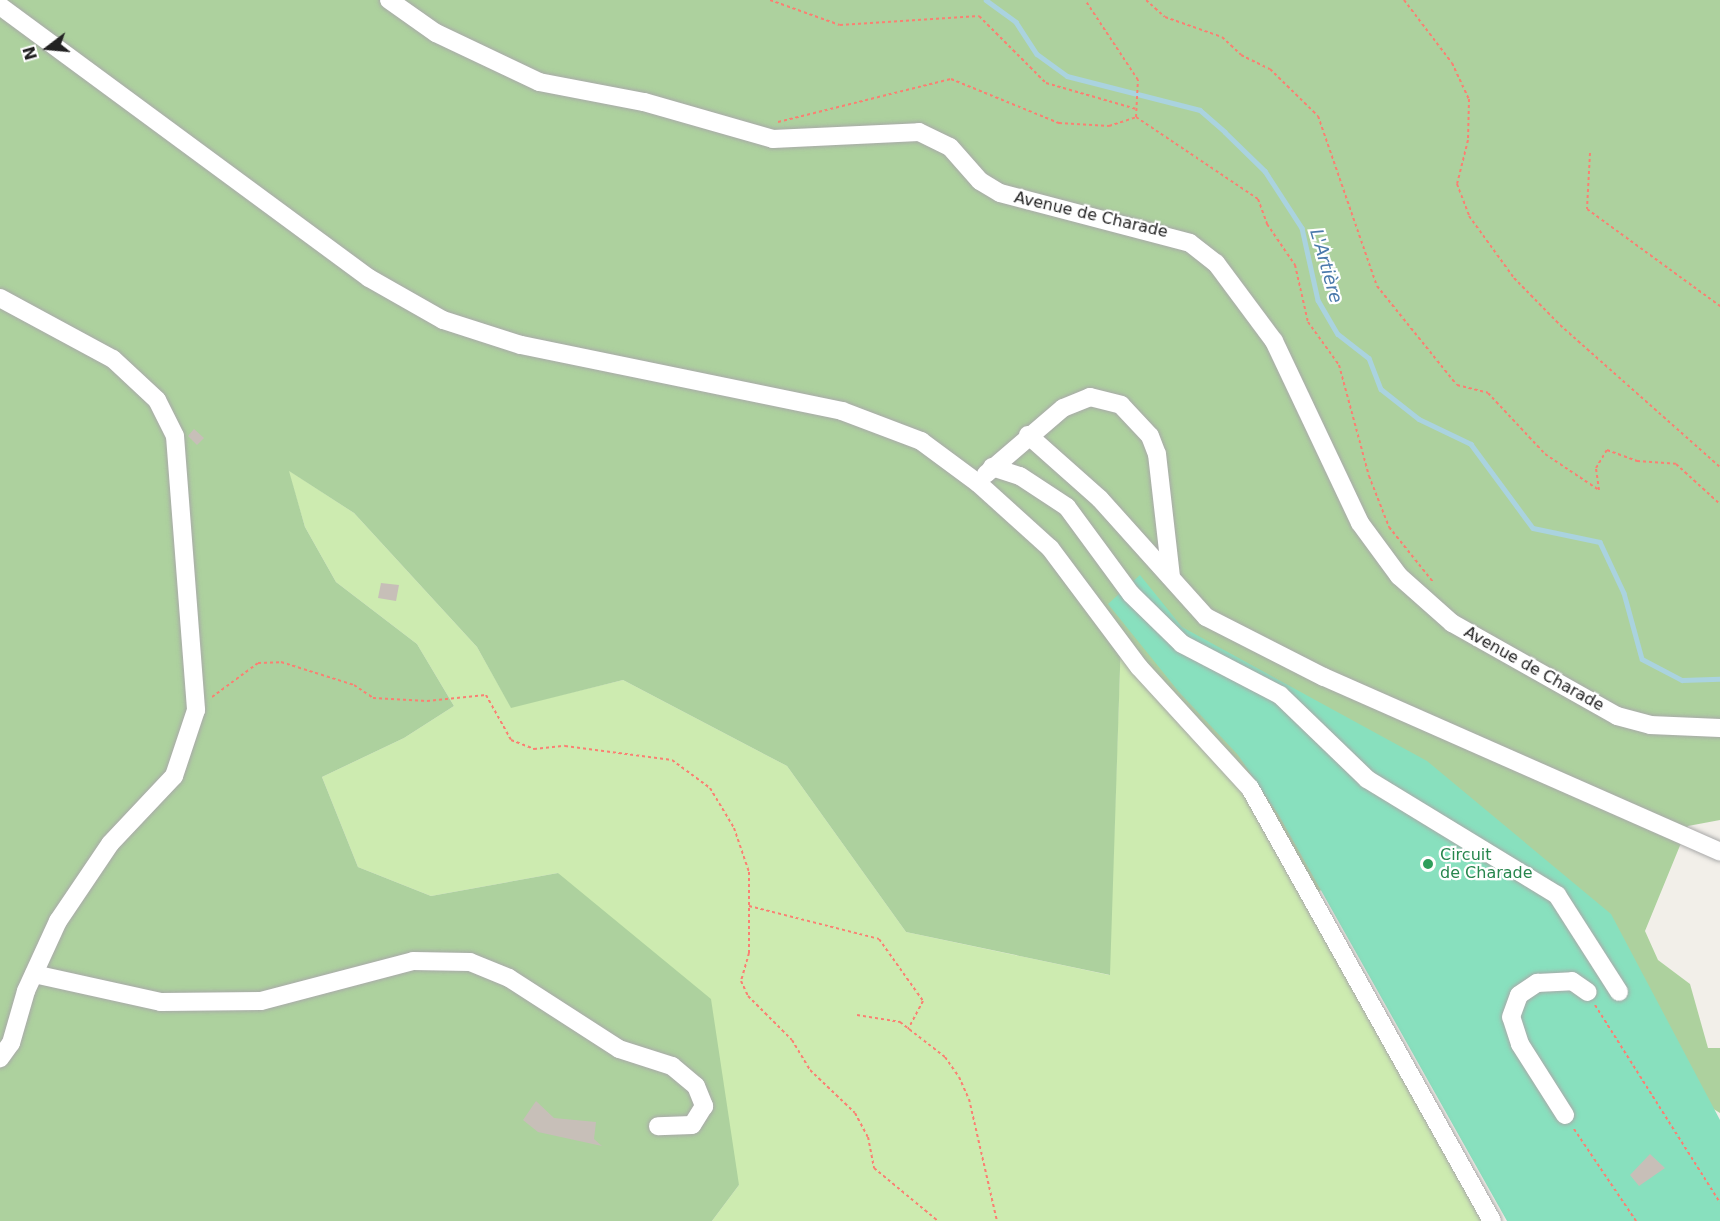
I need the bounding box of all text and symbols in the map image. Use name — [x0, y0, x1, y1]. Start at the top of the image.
north arrow — [18, 18, 78, 78]
text: N — [19, 44, 41, 62]
street label: Avenue de Charade — [1012, 188, 1170, 242]
water label: L'Artière — [1305, 226, 1347, 306]
street label: Avenue de Charade — [1461, 623, 1607, 715]
place label: Circuit de Charade — [1440, 845, 1533, 883]
marker: Circuit de Charade — [1421, 857, 1435, 871]

